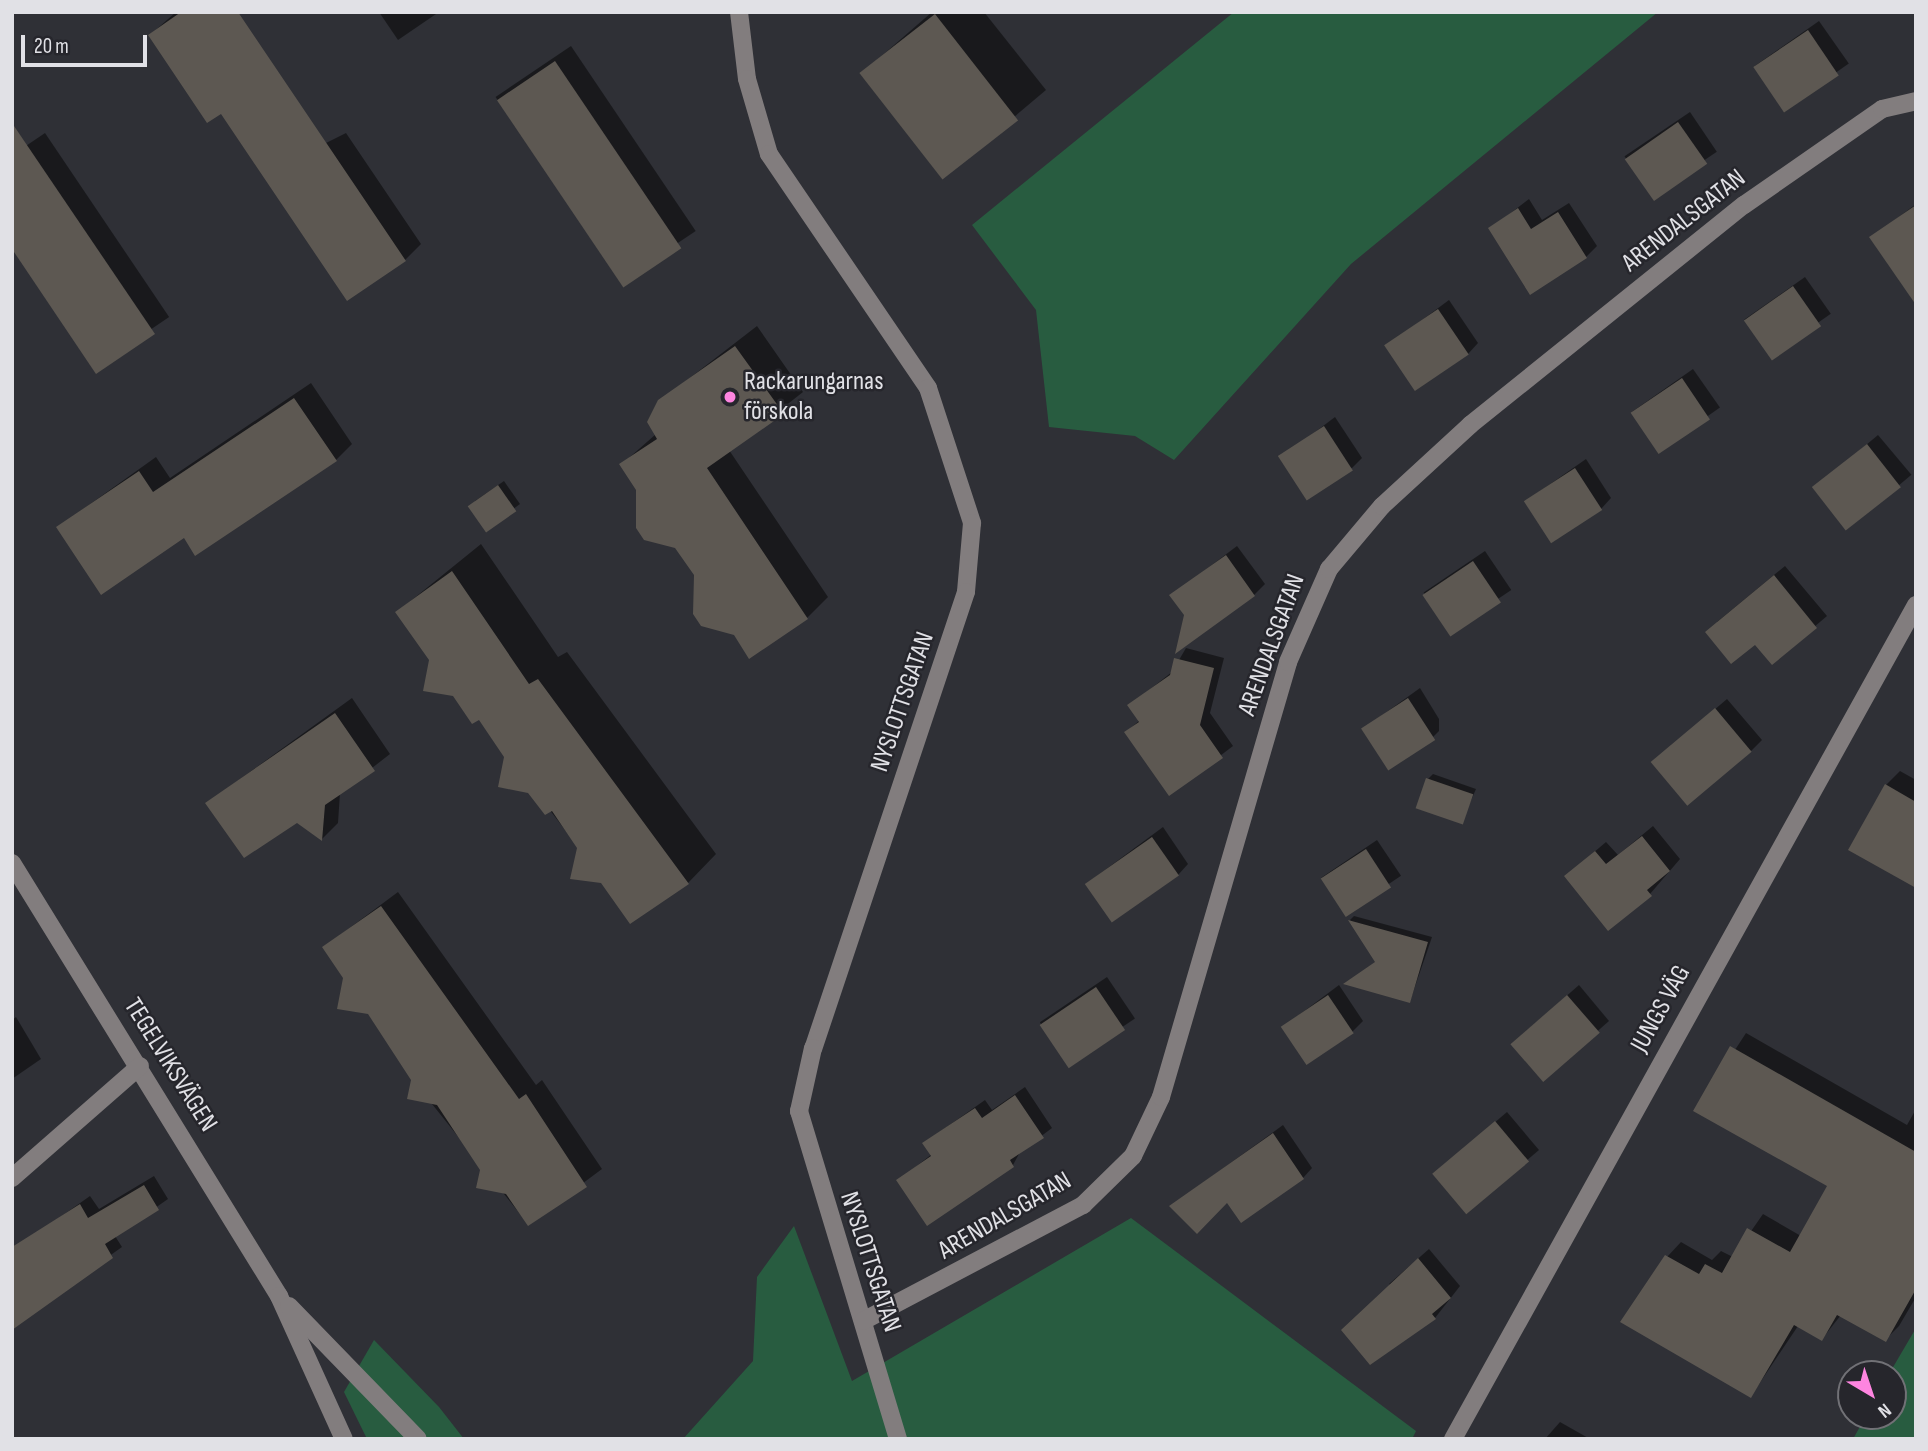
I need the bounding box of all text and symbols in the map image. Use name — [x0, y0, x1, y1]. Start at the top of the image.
scale bar — [24, 21, 150, 65]
text: 20 m — [34, 34, 69, 59]
street label: ARENDALSGATAN — [1616, 163, 1752, 279]
place label: Rackarungarnas förskola — [744, 366, 883, 428]
marker: Rackarungarnas förskola — [722, 389, 738, 405]
street label: ARENDALSGATAN — [1232, 570, 1312, 720]
street label: NYSLOTTSGATAN — [865, 628, 941, 776]
street label: JUNGS VÄG — [1624, 960, 1698, 1058]
street label: TEGELVIKSVÄGEN — [117, 992, 223, 1138]
street label: ARENDALSGATAN — [933, 1165, 1077, 1267]
street label: NYSLOTTSGATAN — [833, 1188, 907, 1336]
north arrow — [1837, 1360, 1907, 1430]
text: N — [1873, 1398, 1895, 1422]

